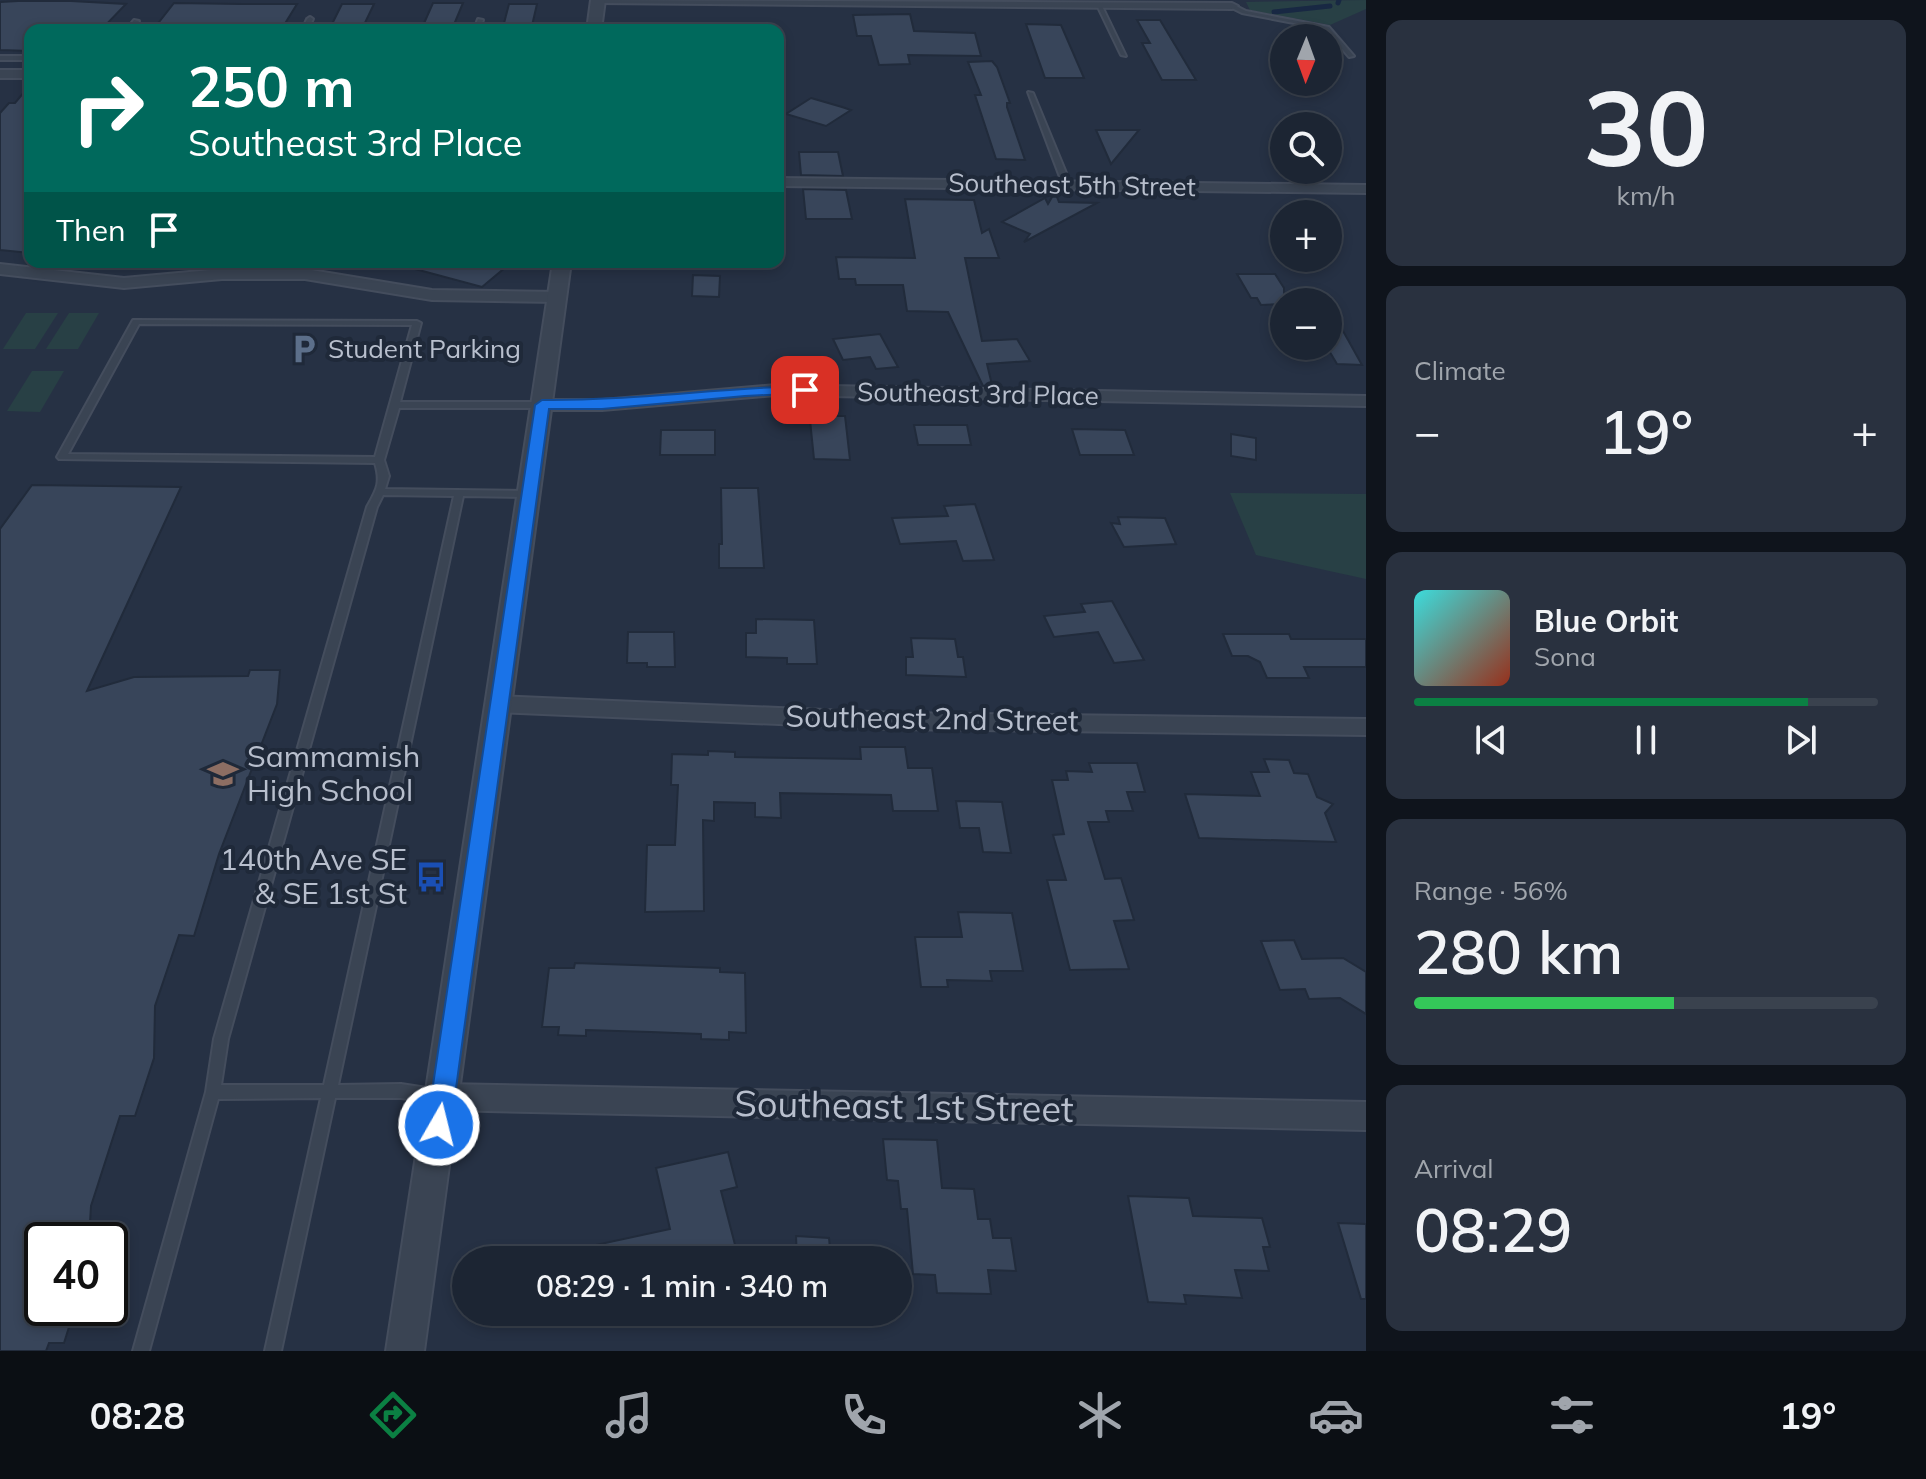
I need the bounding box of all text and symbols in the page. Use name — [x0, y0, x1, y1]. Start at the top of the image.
north arrow — [1270, 24, 1342, 96]
map controls — [1270, 24, 1342, 360]
text: 250 m — [188, 51, 355, 121]
icon: right — [56, 56, 160, 160]
text: 30 — [1584, 61, 1708, 192]
button: search — [1270, 112, 1342, 184]
text: Southeast 3rd Place — [188, 120, 522, 165]
street label: Southeast 5th Street — [948, 166, 1196, 203]
text: km/h — [1617, 179, 1675, 212]
button: + — [1270, 200, 1342, 272]
icon: arrive — [142, 208, 186, 252]
text: Then — [56, 211, 126, 249]
button: − — [1270, 288, 1342, 360]
parking icon: Student Parking — [287, 332, 321, 366]
place label: Student Parking — [328, 332, 521, 365]
text: Climate — [1414, 354, 1506, 387]
pin — [771, 356, 839, 424]
icon: arrive — [783, 368, 827, 412]
street label: Southeast 3rd Place — [857, 375, 1099, 412]
text: 19° — [1599, 394, 1693, 469]
text: − — [1414, 404, 1440, 459]
text: + — [1852, 404, 1878, 459]
text: Blue Orbit — [1534, 602, 1678, 640]
text: Sona — [1534, 640, 1596, 673]
street label: Southeast 2nd Street — [785, 696, 1079, 740]
icon: previous — [1469, 718, 1513, 762]
icon: pause — [1624, 718, 1668, 762]
icon: next — [1779, 718, 1823, 762]
place label: Sammamish High School — [247, 737, 420, 809]
school or university icon: Sammamish High School — [206, 757, 240, 791]
place label: 140th Ave SE & SE 1st St — [220, 840, 407, 912]
bus stop icon: 140th Ave SE & SE 1st St — [414, 860, 448, 894]
text: Range · 56% — [1414, 874, 1568, 907]
text: 280 km — [1414, 914, 1623, 989]
street label: Southeast 1st Street — [734, 1080, 1074, 1131]
position arrow — [397, 1083, 481, 1167]
text: Arrival — [1414, 1152, 1494, 1185]
text: 08:29 — [1414, 1192, 1572, 1267]
speed limit sign: 40 — [24, 1222, 128, 1326]
text: 08:29 · 1 min · 340 m — [536, 1267, 828, 1305]
icon: directions — [365, 1387, 421, 1443]
icon: music — [601, 1387, 657, 1443]
icon: phone — [836, 1387, 892, 1443]
icon: climate — [1072, 1387, 1128, 1443]
icon: car — [1308, 1387, 1364, 1443]
icon: filters — [1544, 1387, 1600, 1443]
text: 08:28 — [90, 1393, 185, 1438]
text: 19° — [1779, 1393, 1836, 1438]

